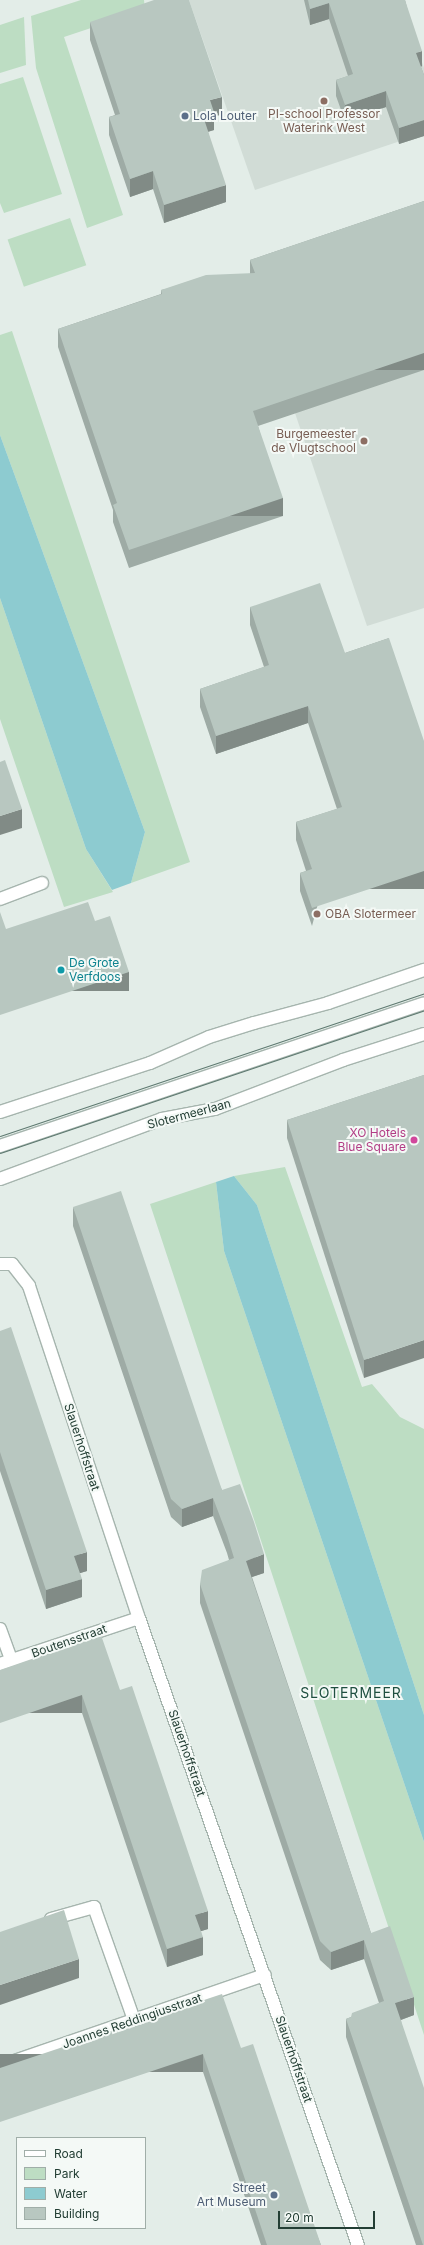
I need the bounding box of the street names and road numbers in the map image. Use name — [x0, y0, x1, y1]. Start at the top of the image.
street label: Slotermeerlaan — [146, 1096, 232, 1132]
street label: Slauerhoffstraat — [61, 1402, 103, 1492]
street label: Boutensstraat — [30, 1621, 108, 1661]
street label: Slauerhoffstraat — [165, 1708, 209, 1798]
street label: Joannes Reddingiusstraat — [60, 1990, 204, 2052]
street label: Slauerhoffstraat — [272, 2014, 316, 2104]

